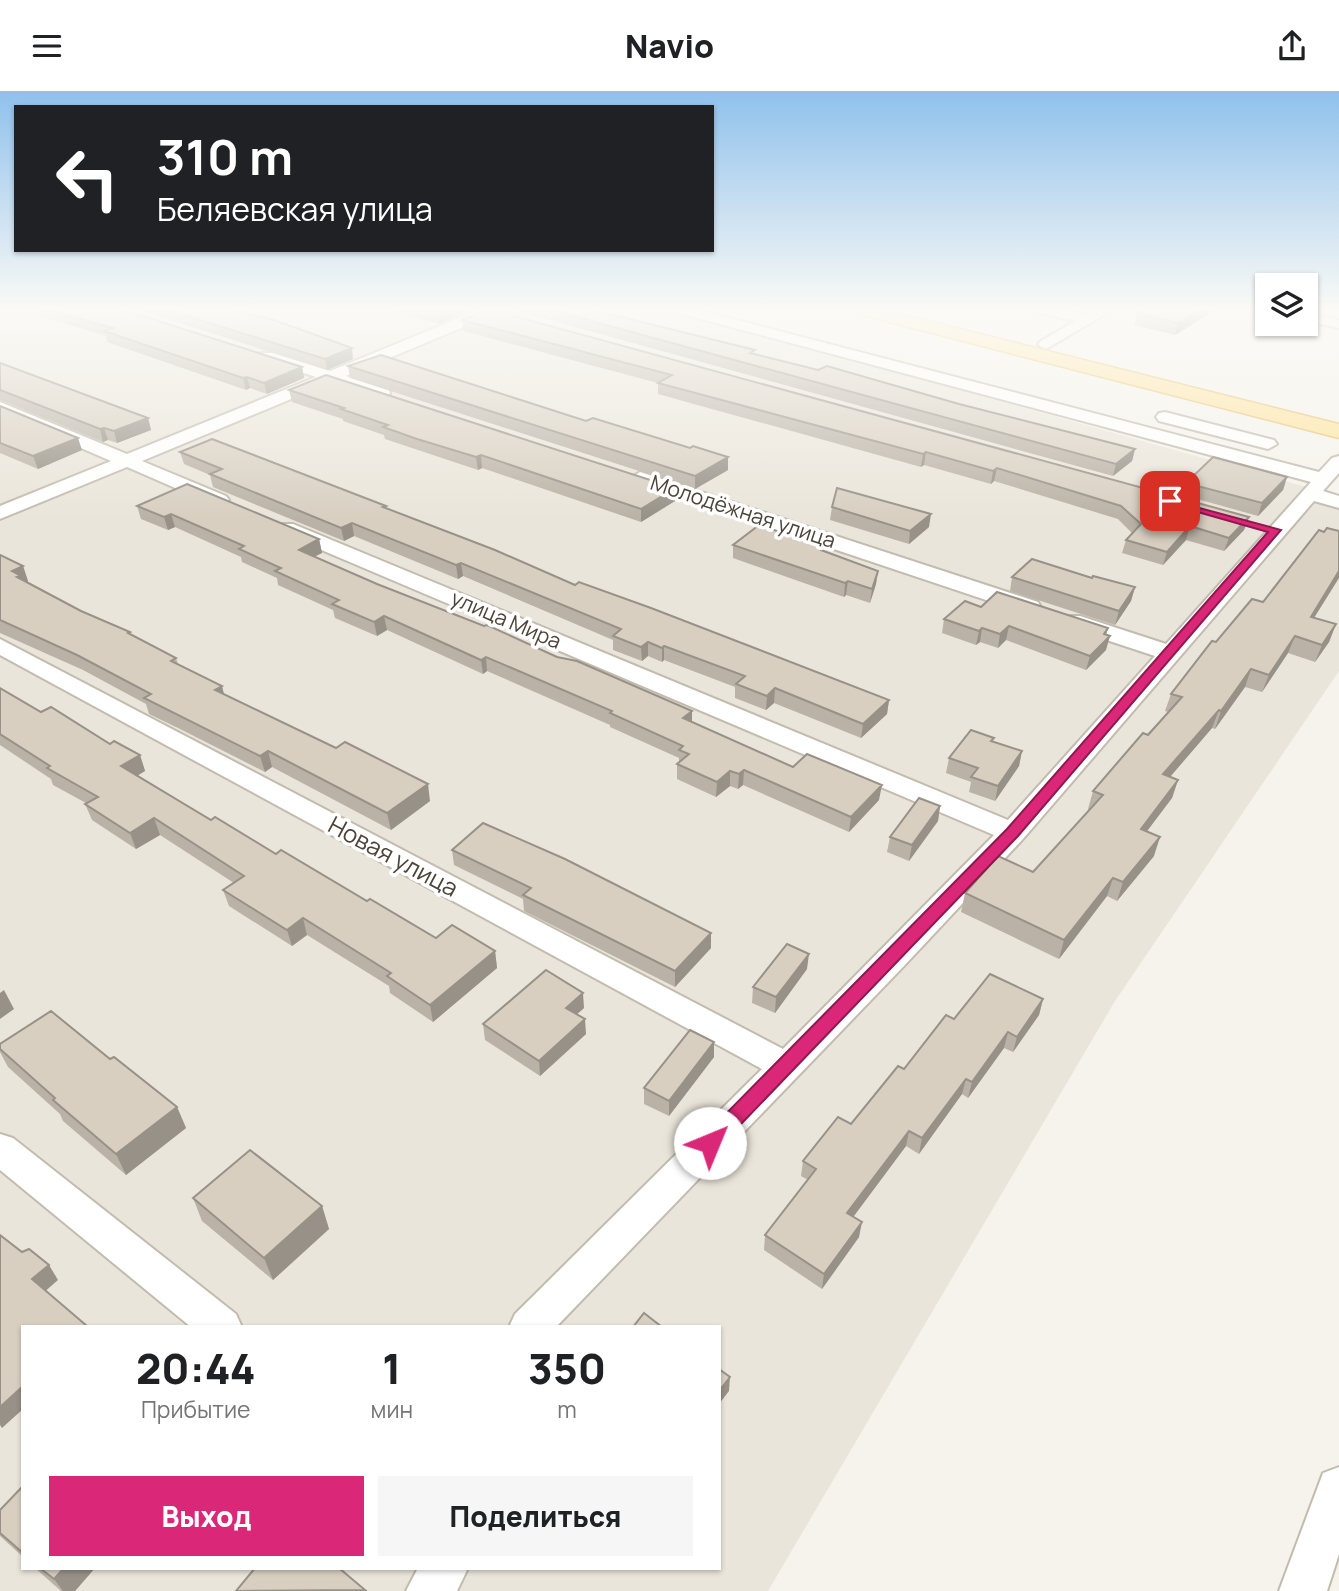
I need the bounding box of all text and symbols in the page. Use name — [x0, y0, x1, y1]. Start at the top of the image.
text: Navio — [625, 24, 714, 68]
icon: menu — [28, 27, 66, 65]
icon: share — [1273, 27, 1311, 65]
text: 310 m — [157, 123, 293, 190]
icon: left — [42, 133, 133, 224]
text: Беляевская улица — [157, 187, 433, 231]
map controls — [1255, 273, 1318, 336]
button: layers — [1255, 273, 1318, 336]
street label: Молодёжная улица — [647, 468, 839, 554]
pin — [1140, 471, 1200, 531]
icon: arrive — [1151, 482, 1189, 520]
street label: улица Мира — [447, 583, 566, 655]
street label: Новая улица — [323, 808, 464, 904]
position arrow — [673, 1106, 747, 1180]
text: 20:44 — [136, 1339, 256, 1397]
text: 1 — [382, 1339, 401, 1397]
text: 350 — [528, 1339, 606, 1397]
text: Прибытие — [141, 1393, 251, 1425]
text: мин — [371, 1393, 413, 1425]
text: m — [557, 1393, 577, 1425]
button: Выход — [49, 1476, 364, 1556]
button: Поделиться — [378, 1476, 693, 1556]

